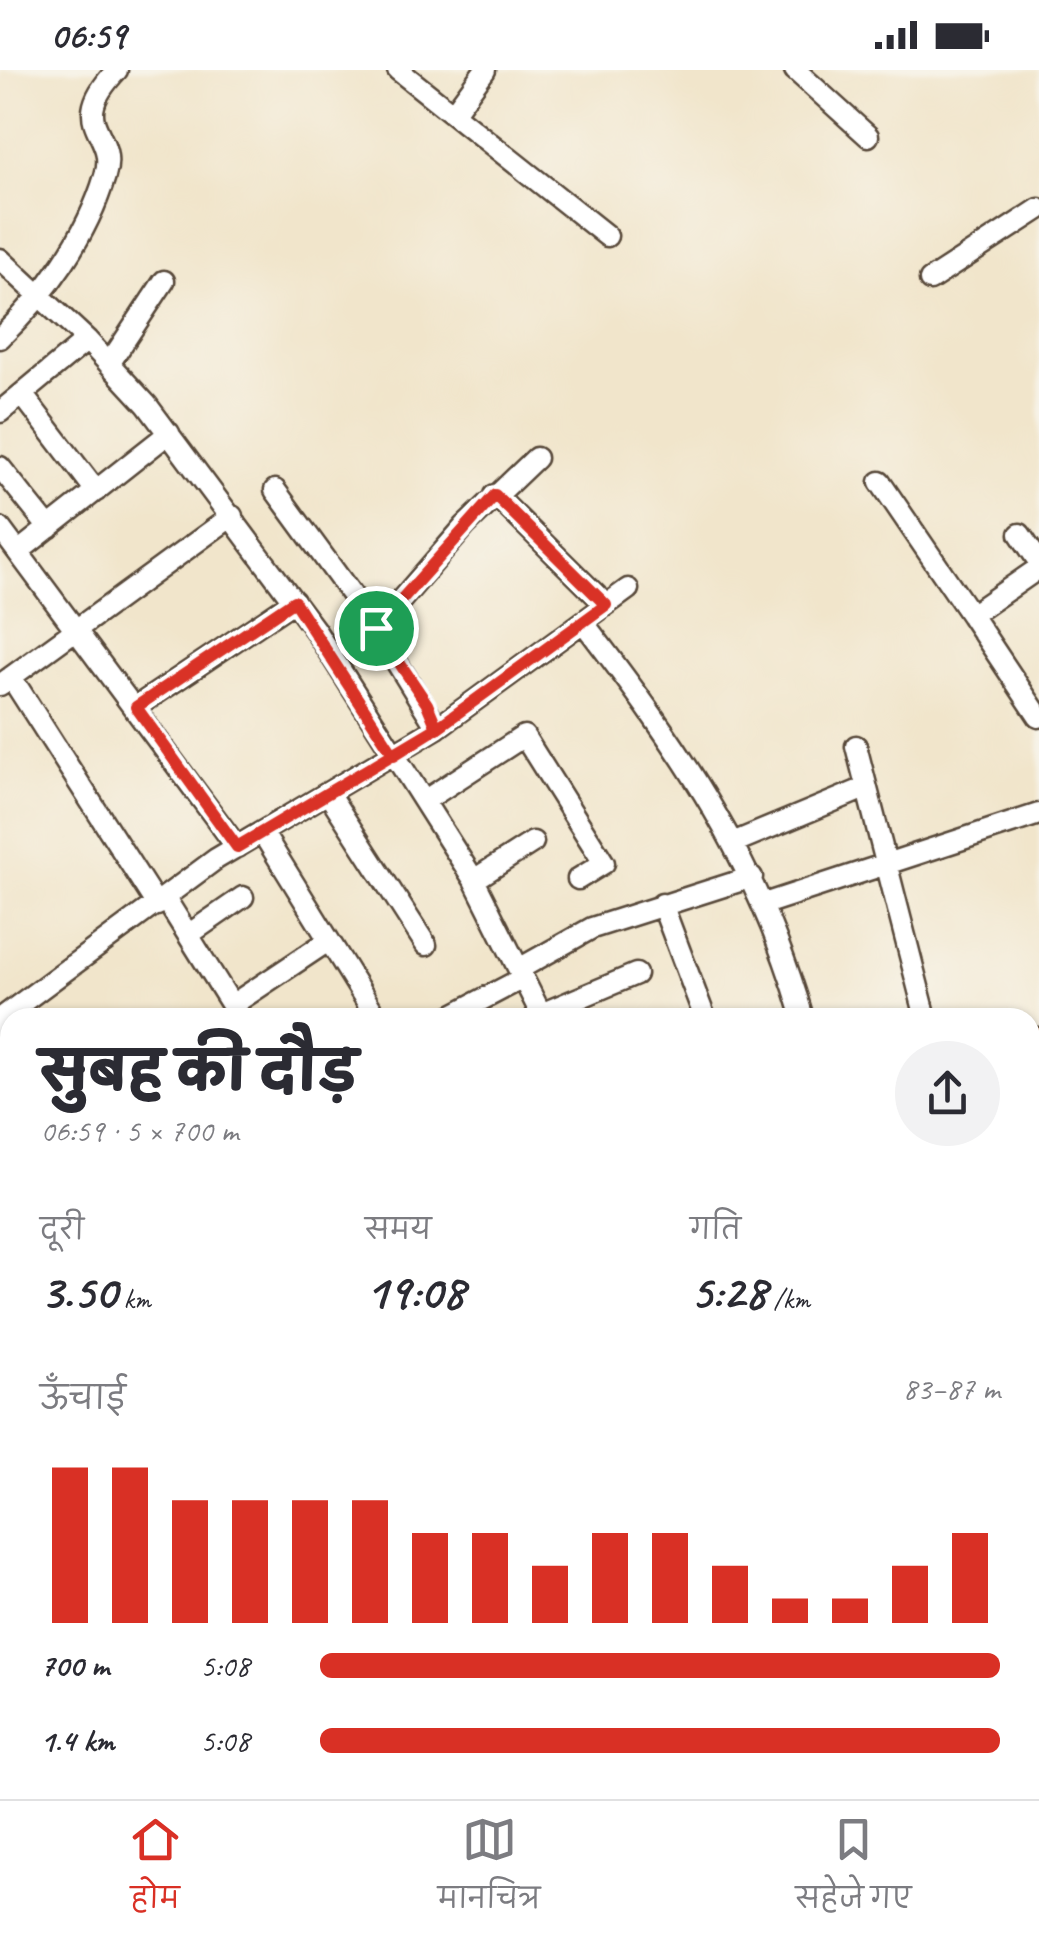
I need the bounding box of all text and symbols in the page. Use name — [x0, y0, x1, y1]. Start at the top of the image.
text: 06:59 — [50, 12, 126, 59]
pin — [334, 586, 419, 671]
icon: arrive — [349, 601, 404, 656]
text: सुबह की दौड़ — [40, 1037, 357, 1107]
button: share — [895, 1041, 1000, 1146]
text: 06:59 · 5 × 700 m — [40, 1110, 238, 1151]
text: दूरी — [40, 1212, 84, 1247]
text: समय — [365, 1212, 432, 1247]
text: गति — [690, 1212, 741, 1247]
text: 3.50 — [40, 1260, 117, 1323]
text: 19:08 — [365, 1260, 464, 1323]
text: 5:28 — [690, 1260, 767, 1323]
text: km — [117, 1281, 151, 1316]
text: /km — [767, 1281, 810, 1316]
text: 83–87 m — [902, 1368, 1000, 1409]
text: ऊँचाई — [40, 1378, 126, 1419]
text: 700 m — [40, 1645, 109, 1686]
text: 5:08 — [200, 1645, 250, 1686]
text: 1.4 km — [40, 1720, 114, 1761]
text: 5:08 — [200, 1720, 250, 1761]
tab: होम — [128, 1812, 183, 1929]
tab: मानचित्र — [438, 1812, 540, 1929]
tab: सहेजे गए — [796, 1812, 911, 1929]

